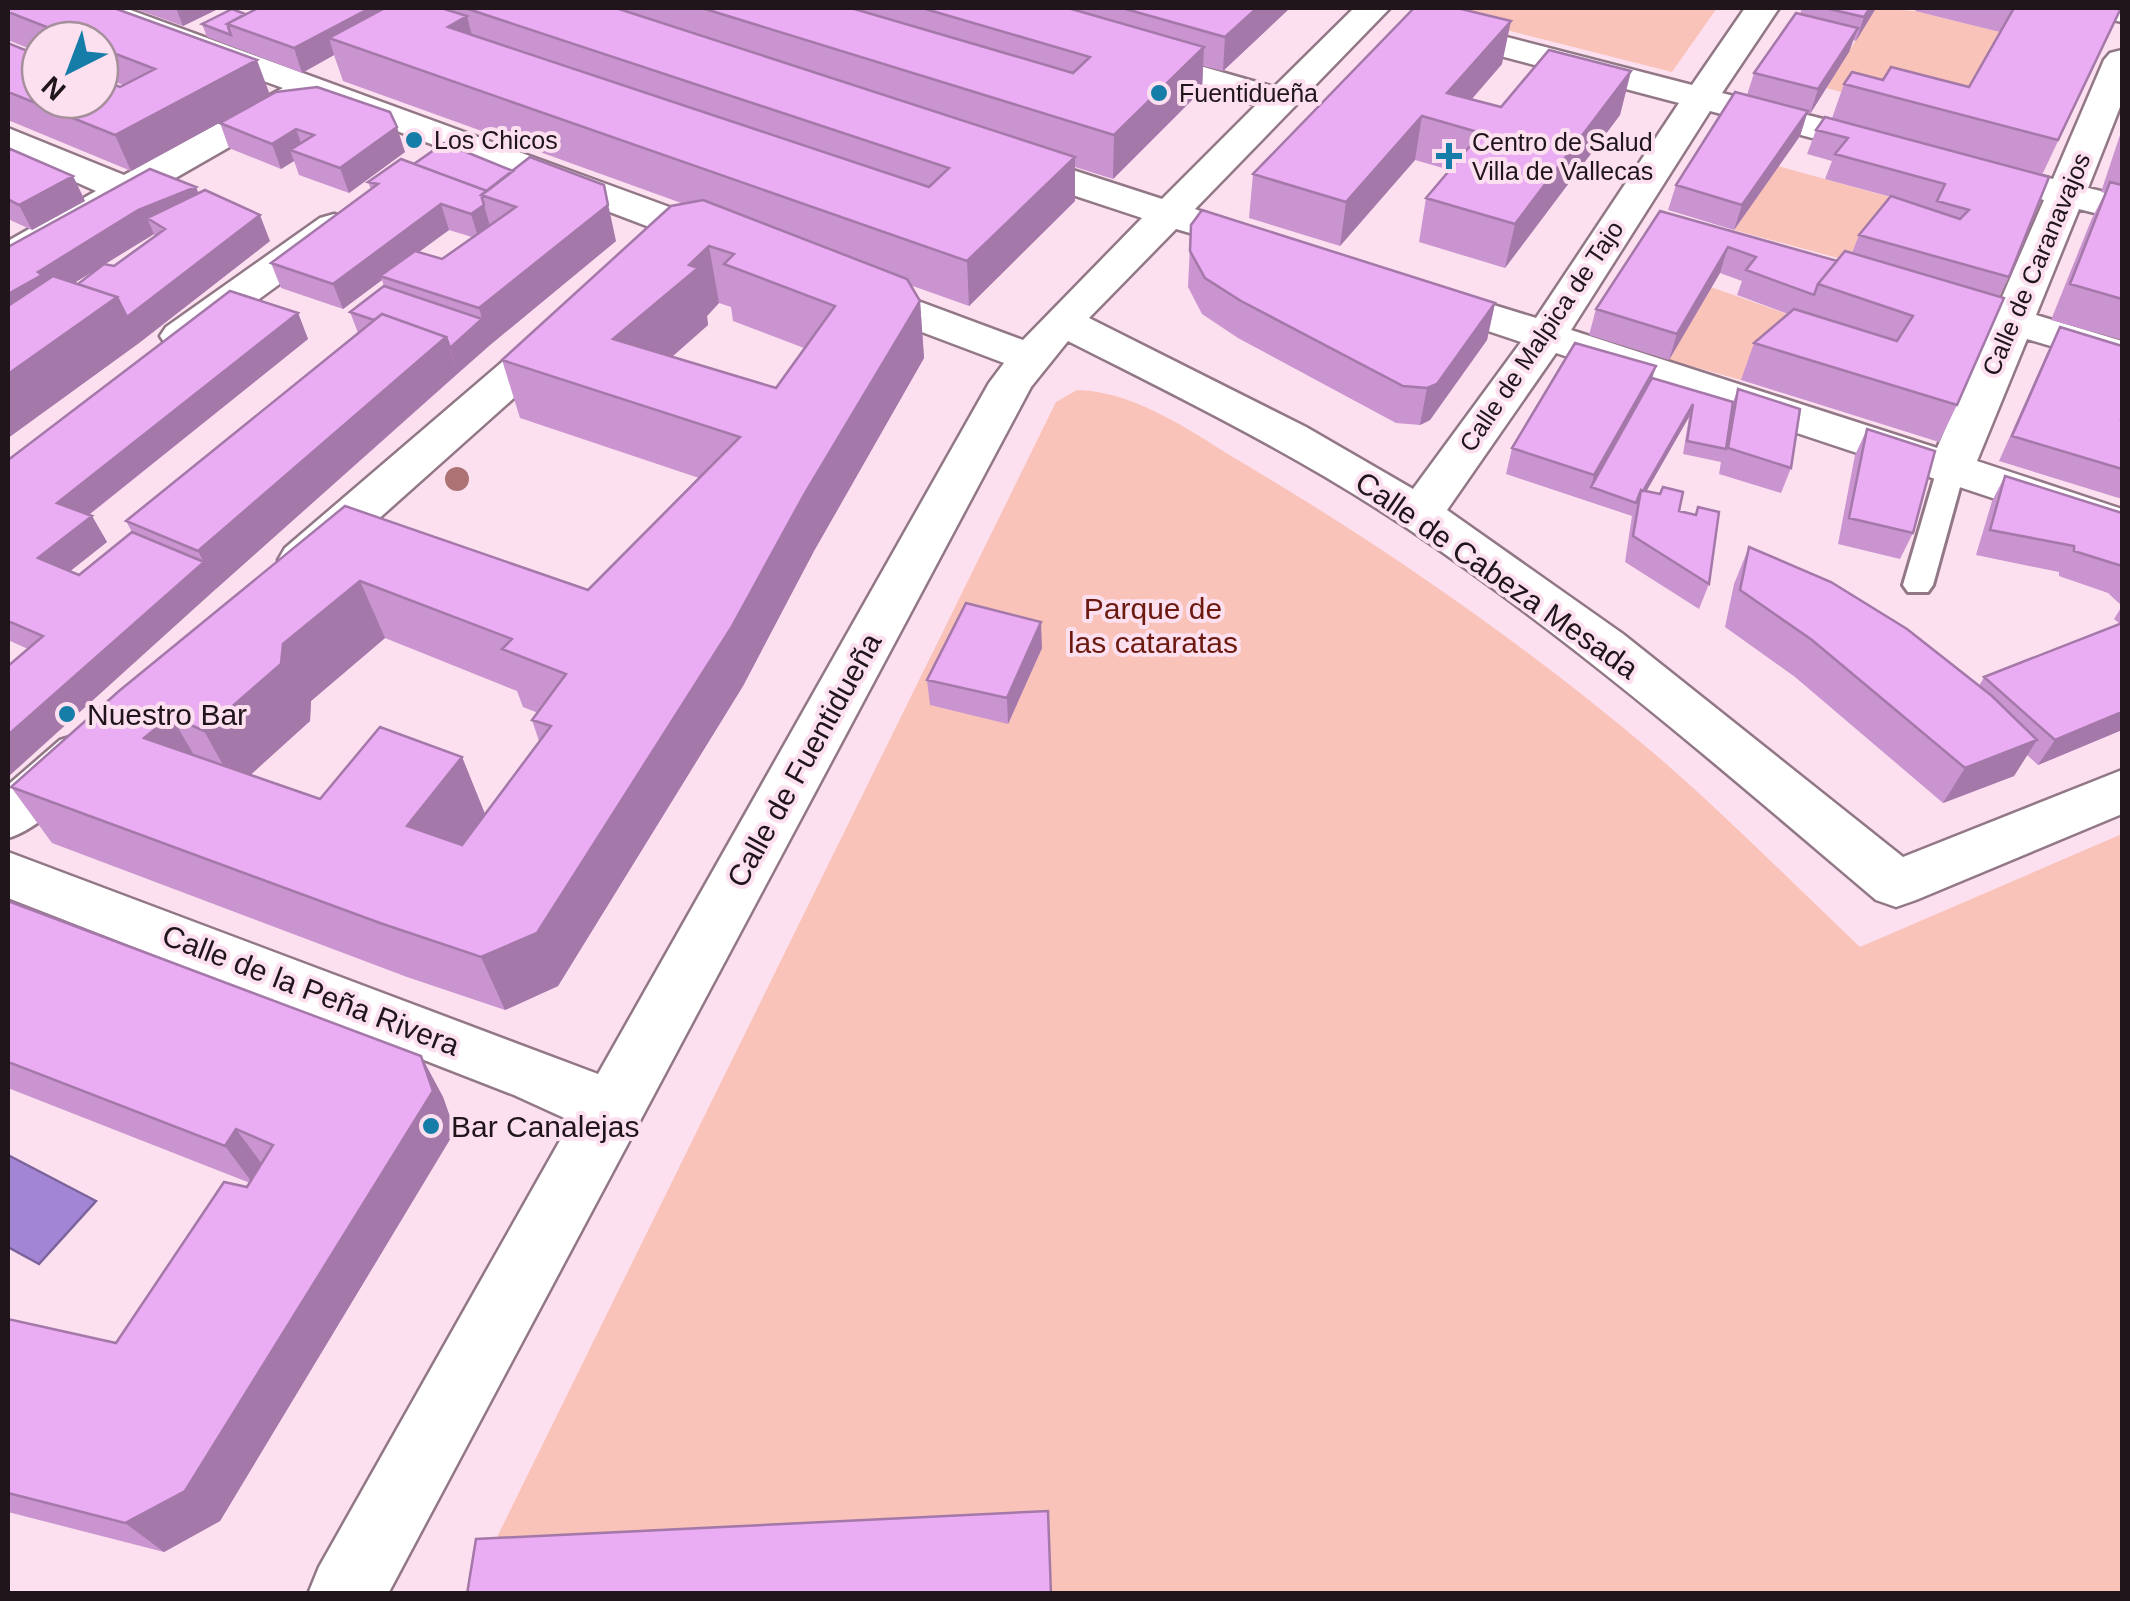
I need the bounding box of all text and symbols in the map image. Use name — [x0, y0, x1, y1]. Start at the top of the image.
north arrow — [20, 20, 120, 120]
text: N — [36, 70, 71, 106]
place label: Fuentidueña — [1179, 79, 1318, 107]
marker: Fuentidueña — [1148, 82, 1170, 104]
place label: Los Chicos — [434, 126, 558, 154]
place label: Centro de Salud Villa de Vallecas — [1472, 128, 1653, 185]
marker: Los Chicos — [403, 129, 425, 151]
marker: Centro de Salud Villa de Vallecas — [1436, 143, 1462, 169]
street label: Calle de Caranavajos — [1976, 149, 2096, 379]
street label: Calle de Malpica de Tajo — [1453, 215, 1629, 457]
street label: Calle de Cabeza Mesada — [1350, 465, 1645, 685]
park label: Parque de las cataratas — [1068, 592, 1238, 659]
street label: Calle de Fuentidueña — [720, 627, 888, 893]
place label: Nuestro Bar — [87, 698, 247, 731]
marker: Nuestro Bar — [56, 703, 78, 725]
street label: Calle de la Peña Rivera — [158, 918, 464, 1062]
place label: Bar Canalejas — [451, 1110, 639, 1143]
marker: Bar Canalejas — [420, 1115, 442, 1137]

